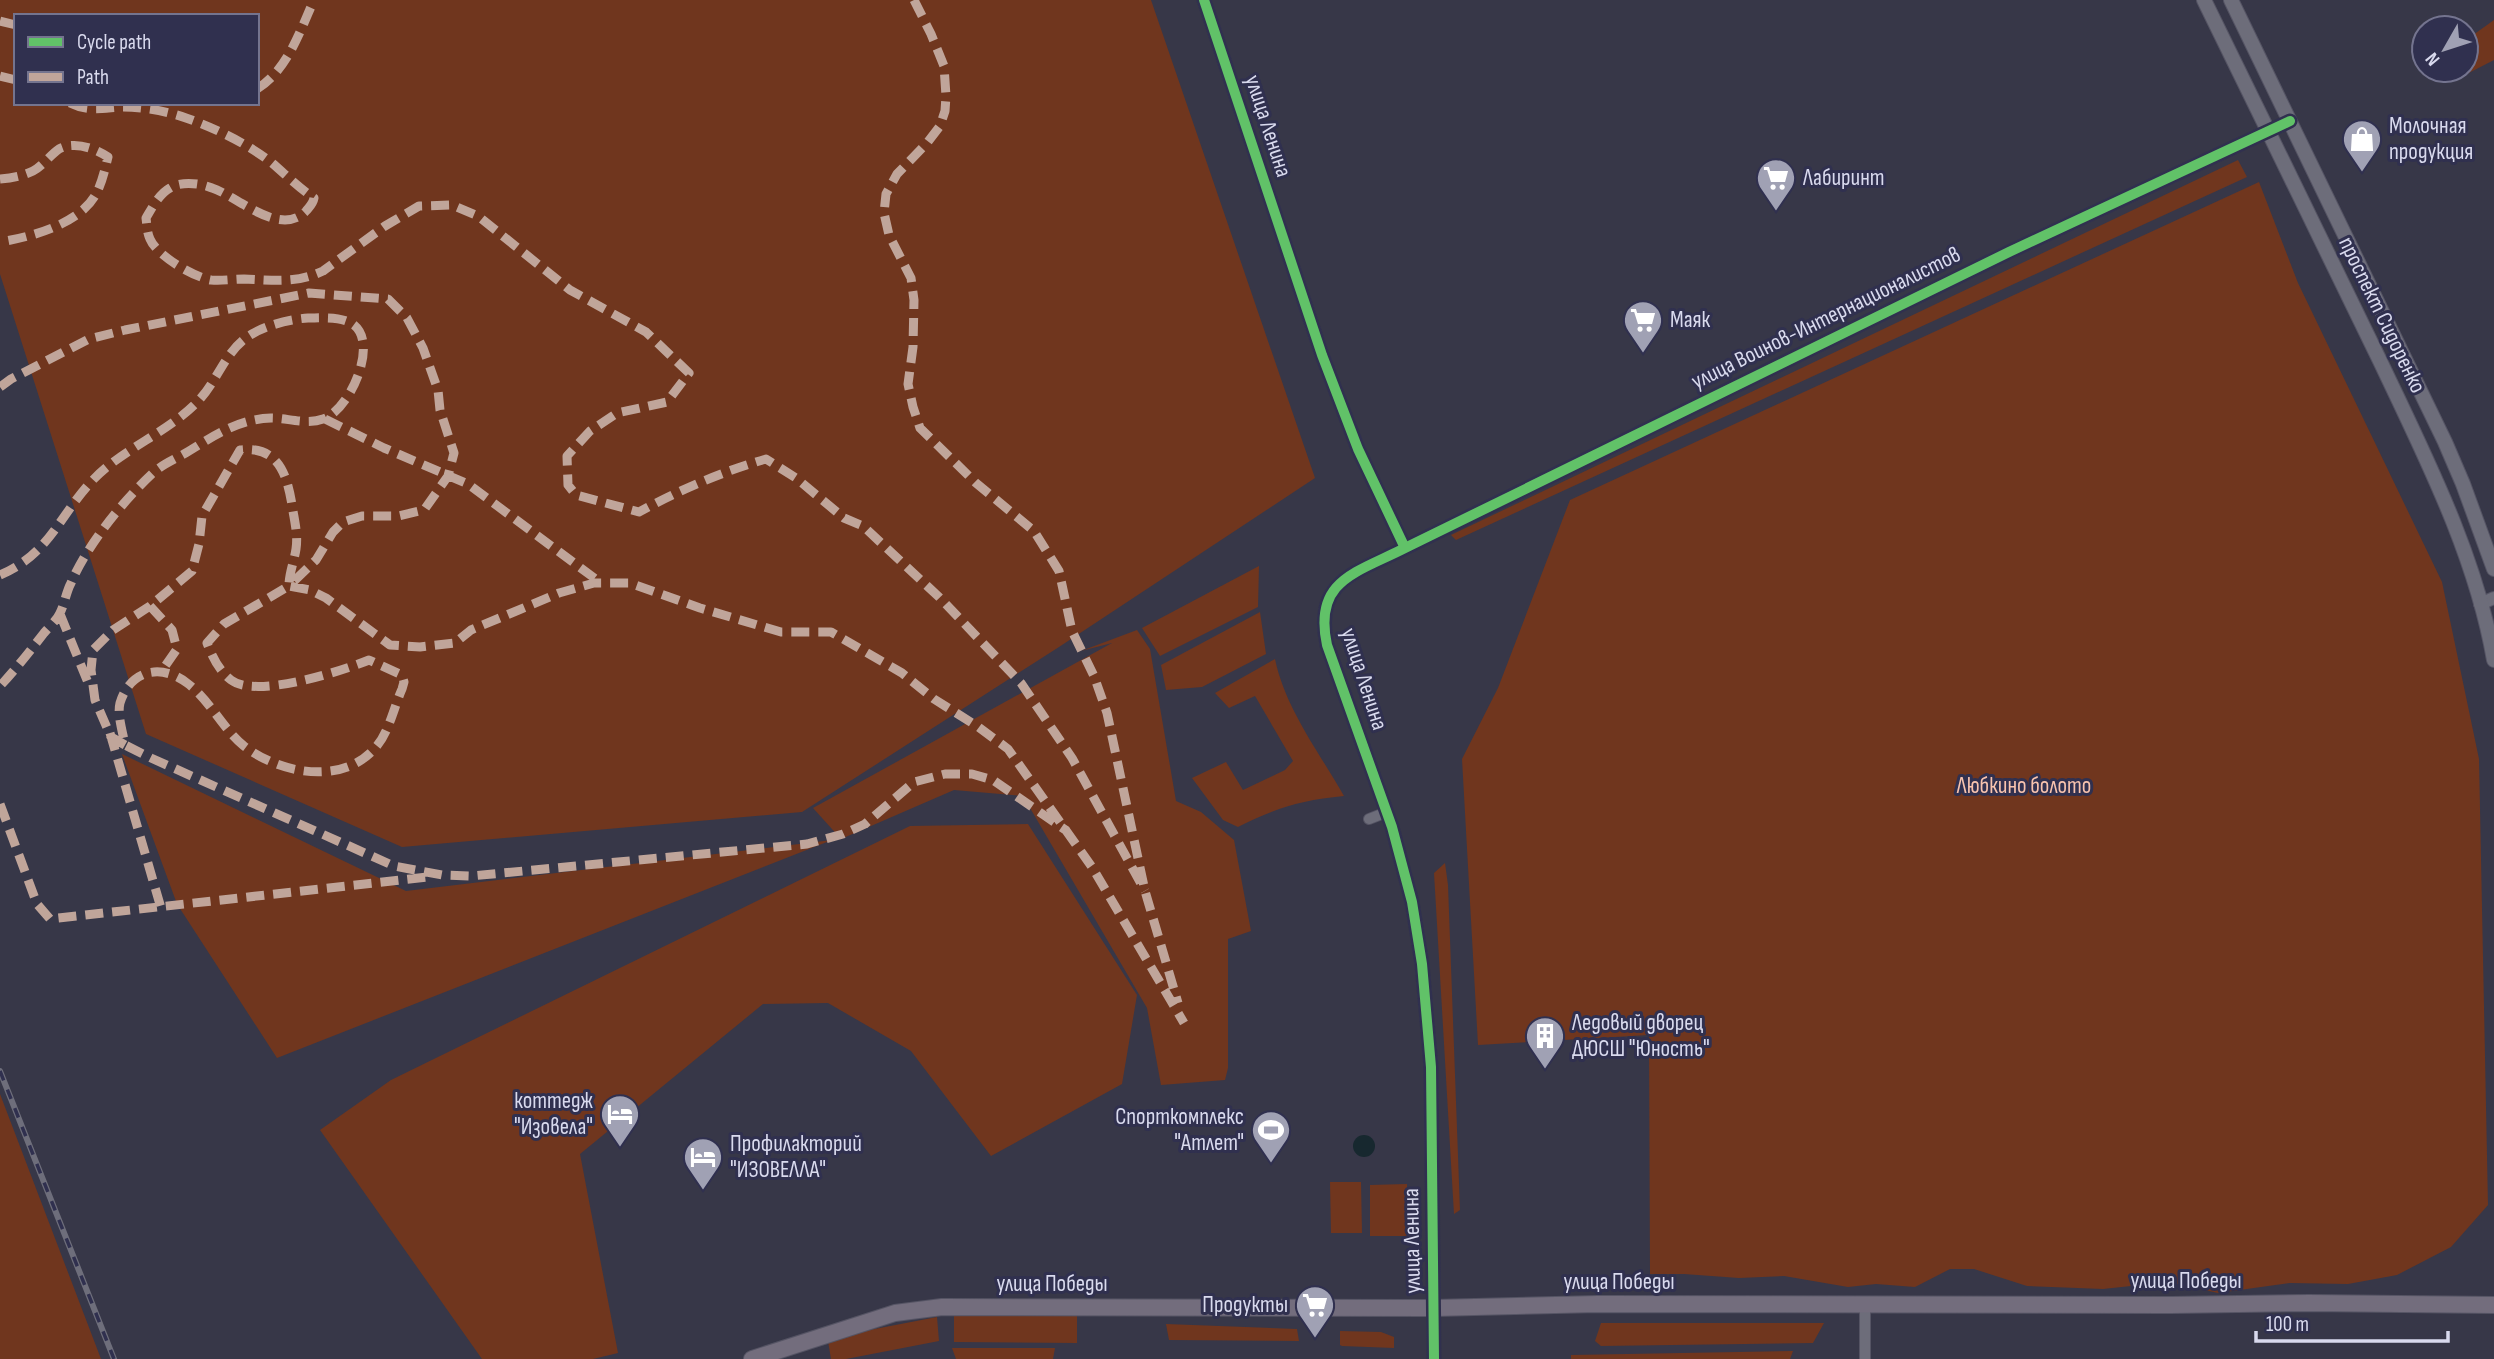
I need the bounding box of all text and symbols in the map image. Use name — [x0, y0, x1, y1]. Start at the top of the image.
legend — [14, 14, 259, 105]
north arrow — [2410, 14, 2480, 84]
text: Cycle path — [77, 30, 151, 55]
text: N — [2421, 48, 2445, 70]
text: Path — [77, 65, 109, 90]
street label: улица Ленина — [1238, 71, 1298, 181]
place label: Молочная продукция — [2389, 112, 2473, 166]
shop icon: Молочная продукция — [2341, 118, 2383, 173]
supermarket icon: Лабиринт — [1755, 157, 1797, 212]
place label: Лабиринт — [1802, 164, 1885, 192]
street label: проспект Сидоренко — [2332, 232, 2432, 398]
street label: улица Воинов-Интернационалистов — [1687, 240, 1965, 396]
supermarket icon: Маяк — [1622, 299, 1664, 354]
place label: Маяк — [1670, 306, 1711, 334]
street label: улица Ленина — [1334, 624, 1394, 734]
park label: Любкино болото — [1956, 772, 2091, 800]
place label: Ледовый дворец ДЮСШ "Юность" — [1571, 1009, 1710, 1063]
building icon: Ледовый дворец ДЮСШ "Юность" — [1524, 1015, 1566, 1070]
place label: коттедж "Изовела" — [514, 1087, 594, 1141]
hotel icon: коттедж "Изовела" — [599, 1093, 641, 1148]
place label: Спорткомплекс "Атлет" — [1115, 1103, 1244, 1157]
sports icon: Спорткомплекс "Атлет" — [1250, 1109, 1292, 1164]
place label: Профилакторий "ИЗОВЕЛЛА" — [730, 1130, 862, 1184]
hotel icon: Профилакторий "ИЗОВЕЛЛА" — [682, 1136, 724, 1191]
street label: улица Ленина — [1397, 1188, 1427, 1294]
street label: улица Победы — [2130, 1267, 2242, 1295]
street label: улица Победы — [1563, 1268, 1675, 1296]
street label: улица Победы — [996, 1270, 1108, 1298]
supermarket icon: Продукты — [1294, 1284, 1336, 1339]
place label: Продукты — [1202, 1291, 1288, 1319]
scale bar — [2256, 1300, 2448, 1344]
text: 100 m — [2266, 1312, 2309, 1337]

